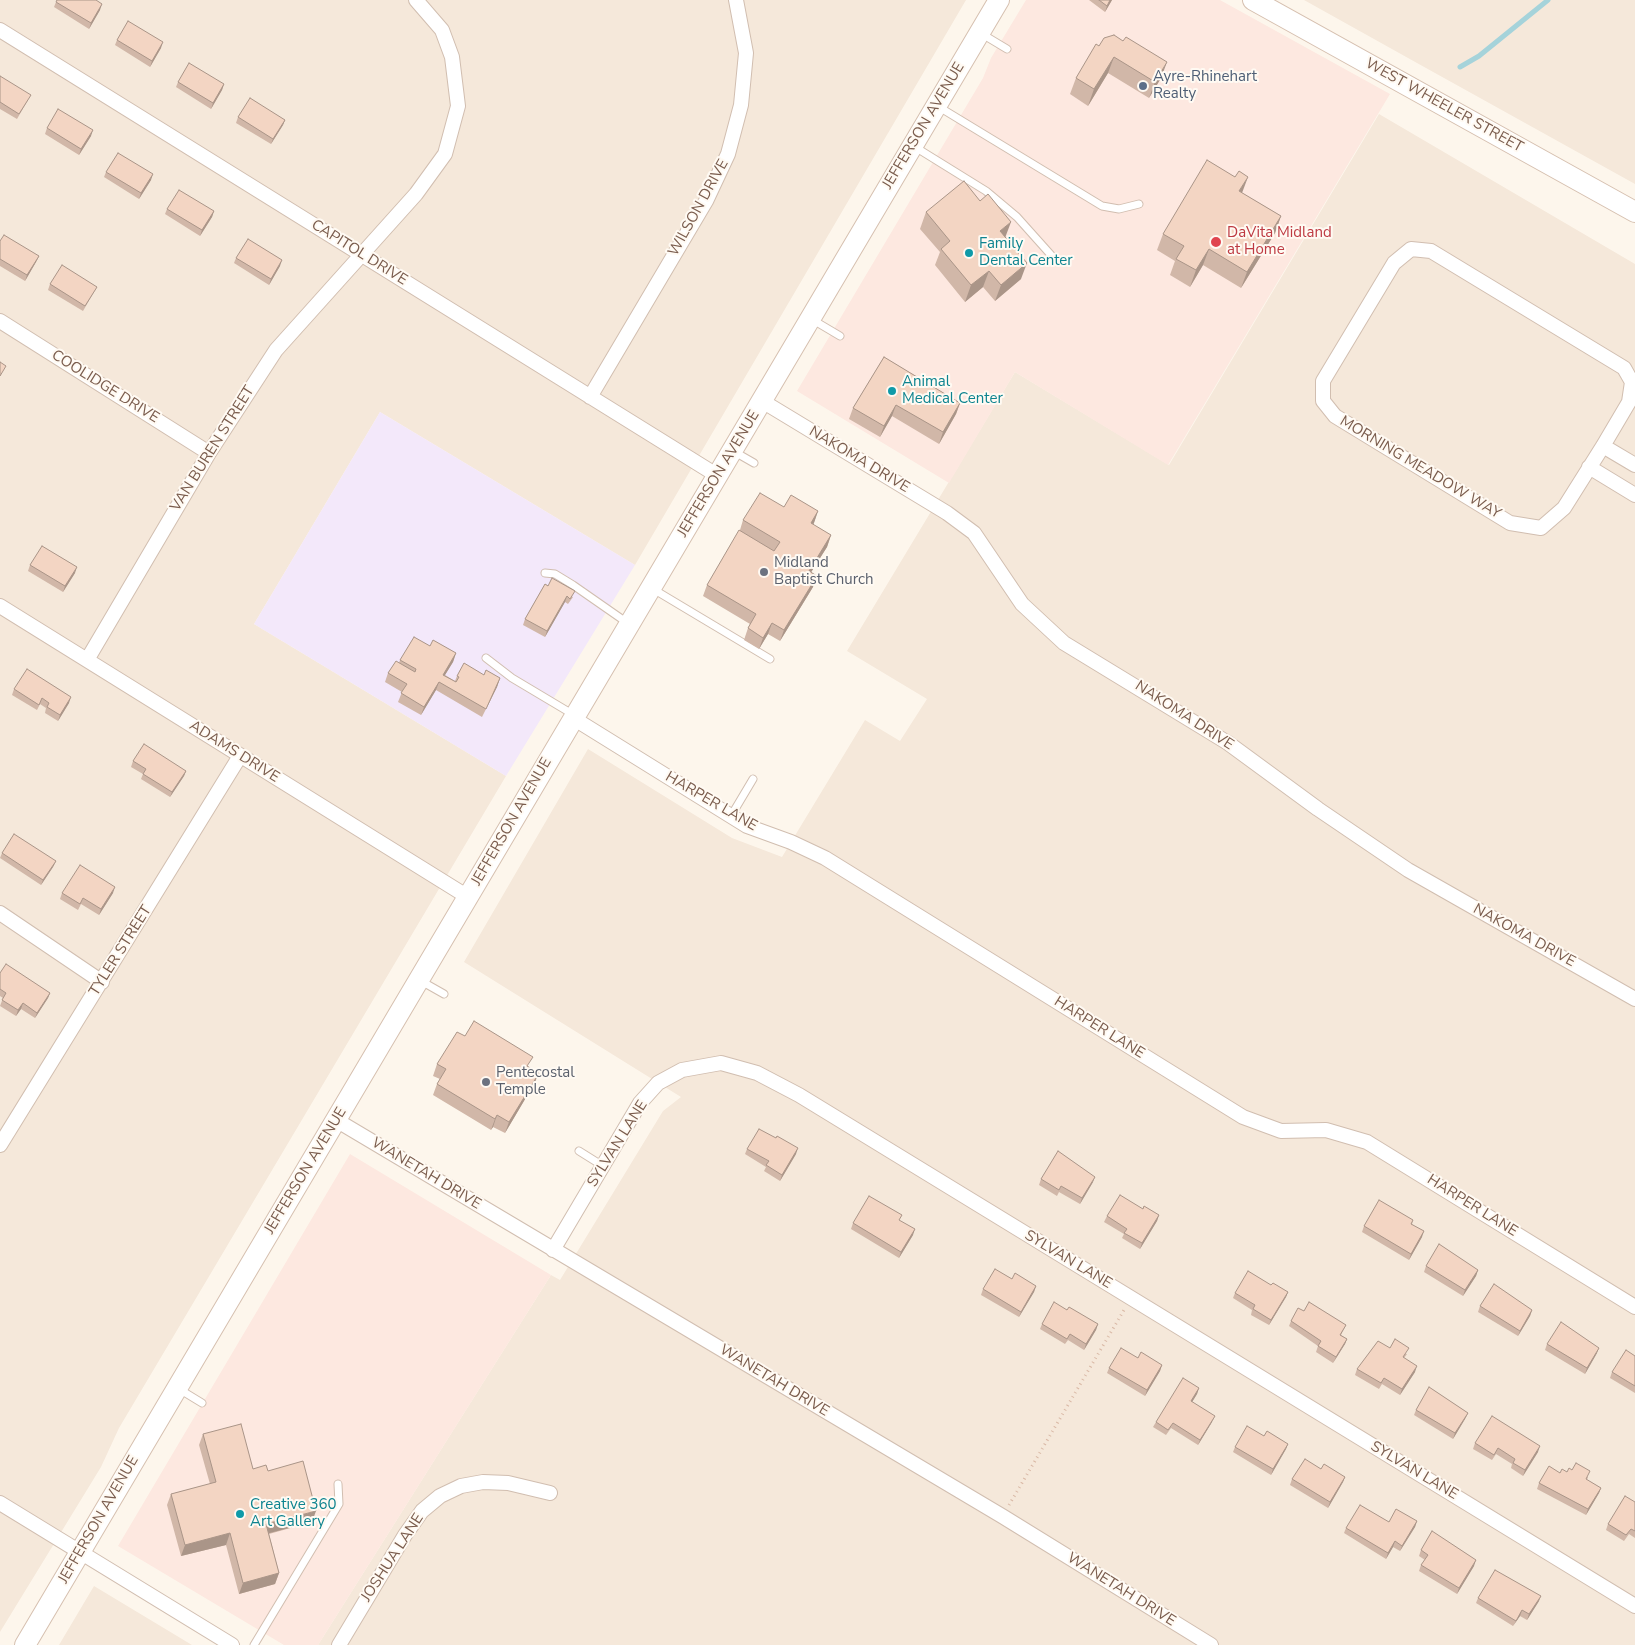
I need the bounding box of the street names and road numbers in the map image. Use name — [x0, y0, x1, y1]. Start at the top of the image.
street label: WEST WHEELER STREET — [1362, 55, 1526, 157]
street label: JEFFERSON AVENUE — [879, 59, 969, 193]
street label: WILSON DRIVE — [665, 156, 733, 260]
street label: CAPITOL DRIVE — [308, 216, 410, 290]
street label: COOLIDGE DRIVE — [48, 347, 162, 427]
street label: VAN BUREN STREET — [167, 383, 259, 515]
street label: JEFFERSON AVENUE — [674, 407, 764, 541]
street label: MORNING MEADOW WAY — [1336, 413, 1504, 523]
street label: NAKOMA DRIVE — [805, 423, 913, 497]
street label: NAKOMA DRIVE — [1131, 677, 1237, 755]
street label: ADAMS DRIVE — [186, 717, 282, 787]
street label: JEFFERSON AVENUE — [468, 755, 556, 889]
street label: HARPER LANE — [662, 768, 760, 836]
street label: NAKOMA DRIVE — [1470, 900, 1578, 972]
street label: TYLER STREET — [86, 902, 156, 1000]
street label: HARPER LANE — [1050, 993, 1148, 1063]
street label: SYLVAN LANE — [584, 1097, 652, 1191]
street label: JEFFERSON AVENUE — [261, 1104, 351, 1238]
street label: WANETAH DRIVE — [368, 1134, 484, 1214]
street label: HARPER LANE — [1423, 1171, 1521, 1241]
street label: SYLVAN LANE — [1021, 1227, 1115, 1293]
street label: WANETAH DRIVE — [716, 1341, 832, 1421]
street label: SYLVAN LANE — [1367, 1438, 1461, 1504]
street label: JEFFERSON AVENUE — [55, 1453, 143, 1587]
street label: JOSHUA LANE — [358, 1511, 428, 1605]
street label: WANETAH DRIVE — [1063, 1549, 1179, 1631]

